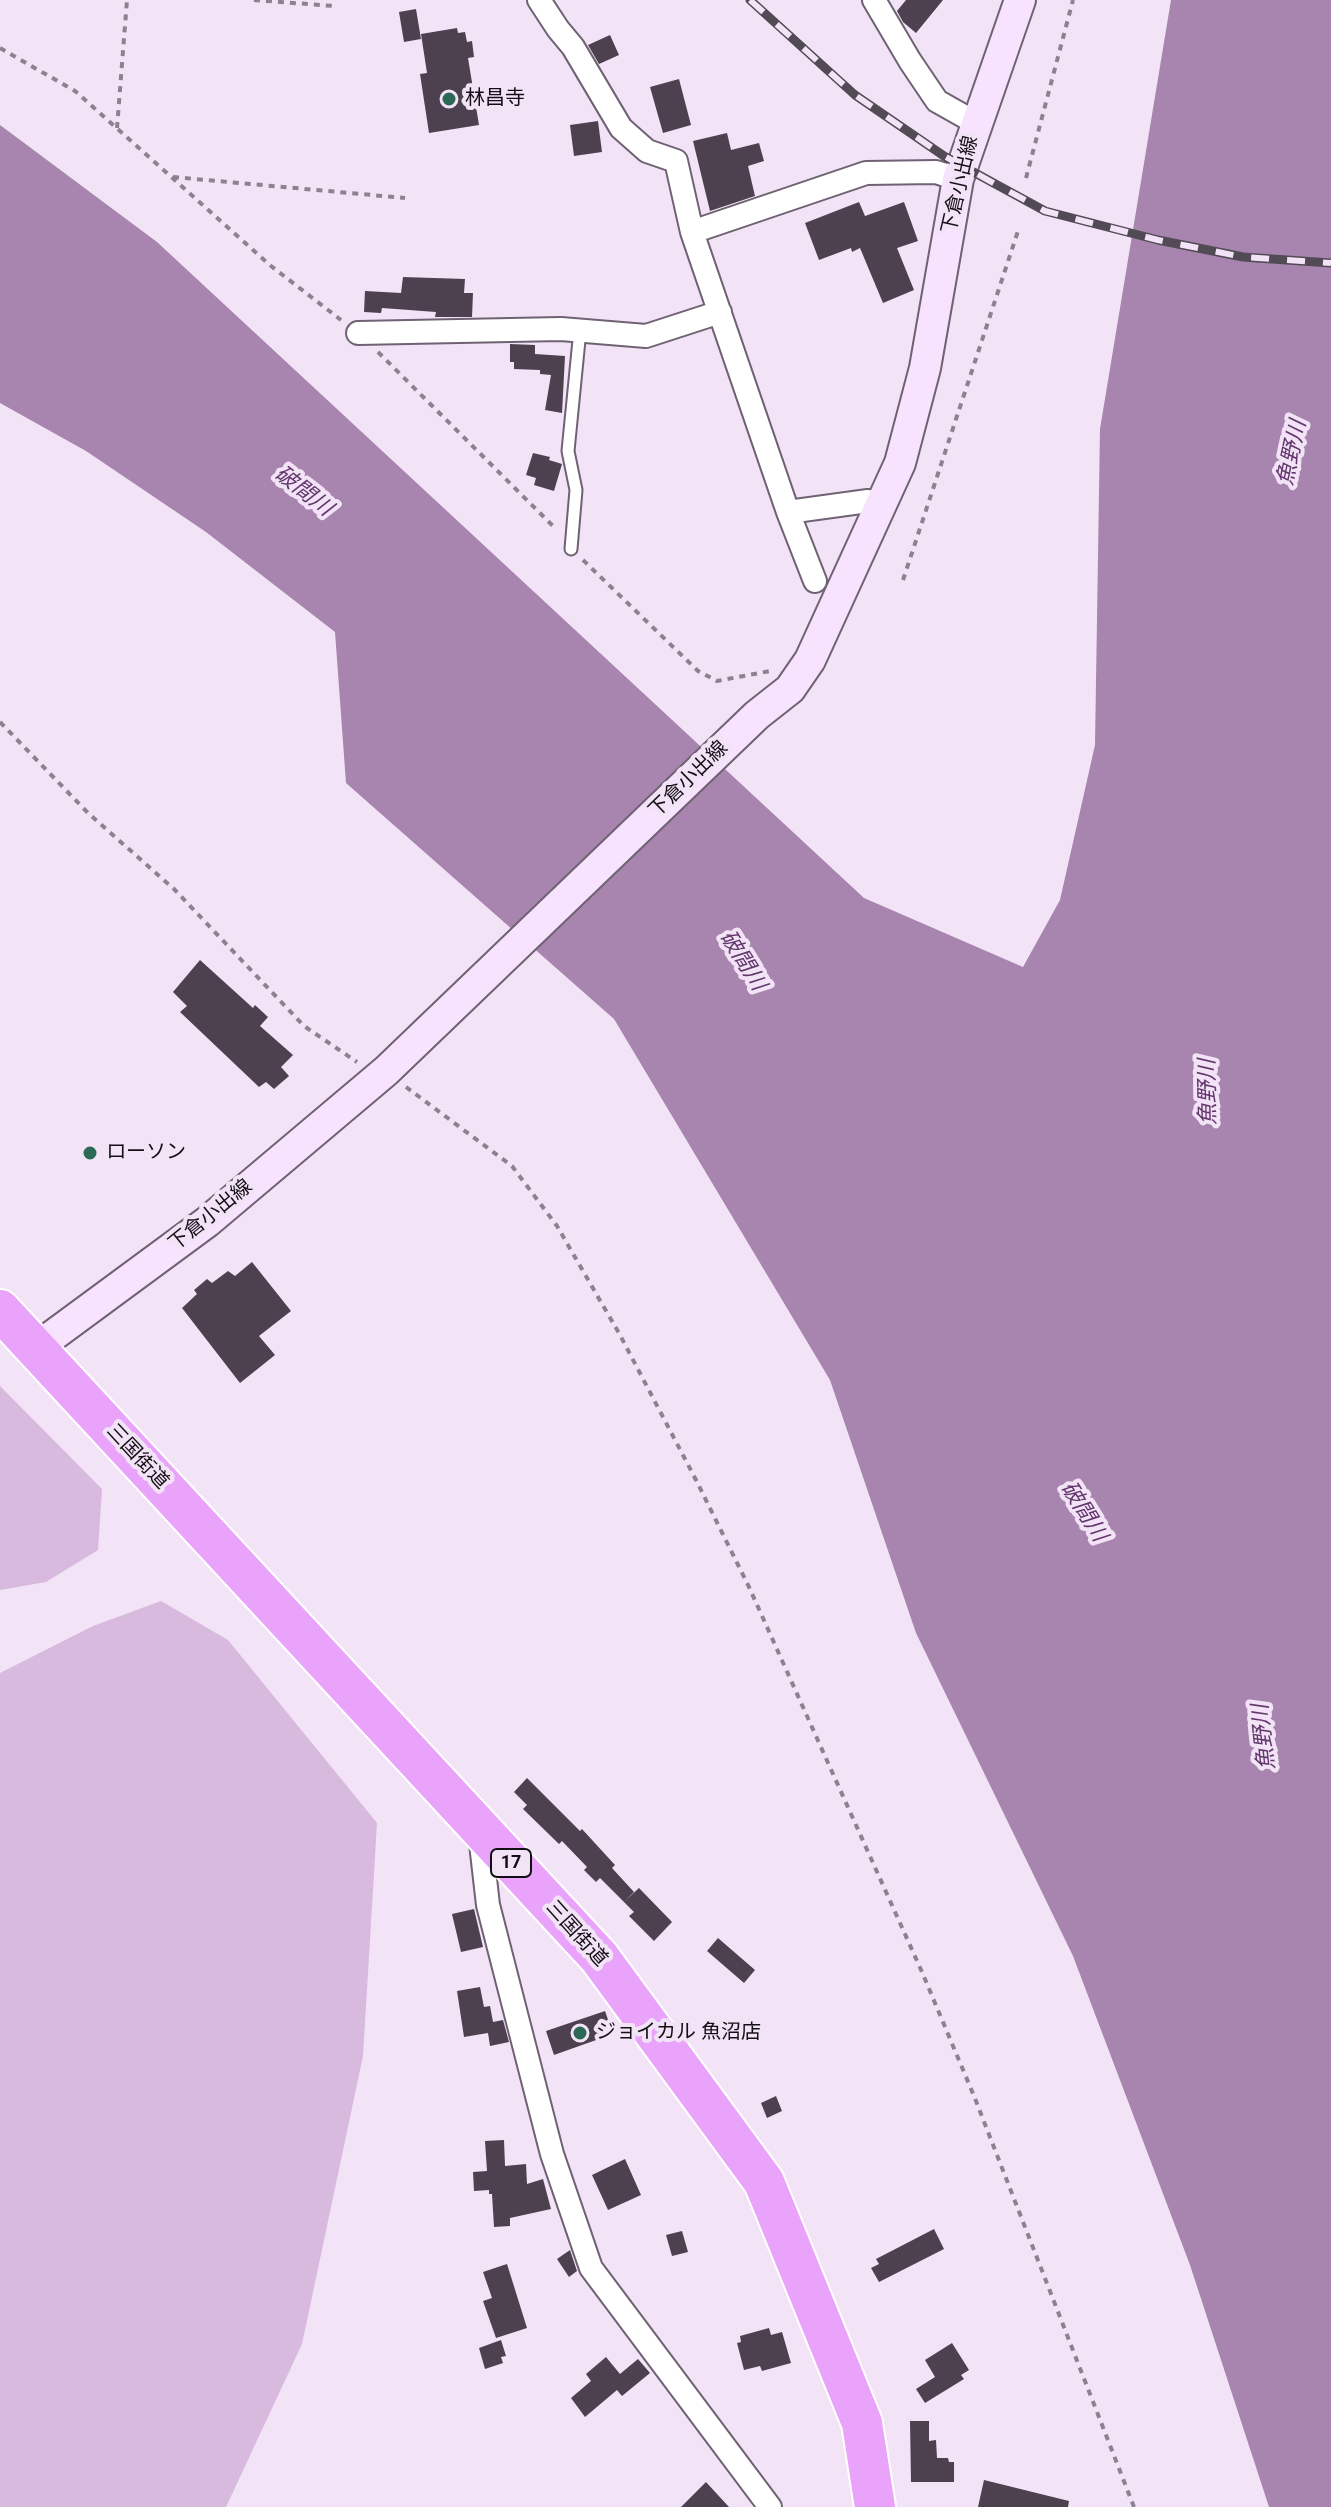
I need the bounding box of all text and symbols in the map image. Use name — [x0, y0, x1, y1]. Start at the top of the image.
place label: 林昌寺 — [465, 87, 525, 111]
marker: 林昌寺 — [440, 90, 458, 108]
street label: 下倉小出線 — [938, 134, 984, 236]
water label: 魚野川 — [1273, 418, 1313, 488]
water label: 破間川 — [269, 461, 337, 523]
street label: 下倉小出線 — [645, 737, 733, 823]
water label: 破間川 — [713, 926, 771, 996]
water label: 魚野川 — [1195, 1059, 1223, 1125]
place label: ローソン — [106, 1141, 186, 1165]
marker: ローソン — [81, 1144, 99, 1162]
street label: 下倉小出線 — [165, 1175, 257, 1257]
street label: 三国街道 — [101, 1420, 173, 1494]
water label: 破間川 — [1054, 1477, 1112, 1547]
water label: 魚野川 — [1248, 1703, 1282, 1771]
road number: 17 — [491, 1849, 531, 1877]
street label: 三国街道 — [540, 1896, 612, 1972]
place label: ジョイカル 魚沼店 — [596, 2021, 761, 2045]
marker: ジョイカル 魚沼店 — [571, 2024, 589, 2042]

